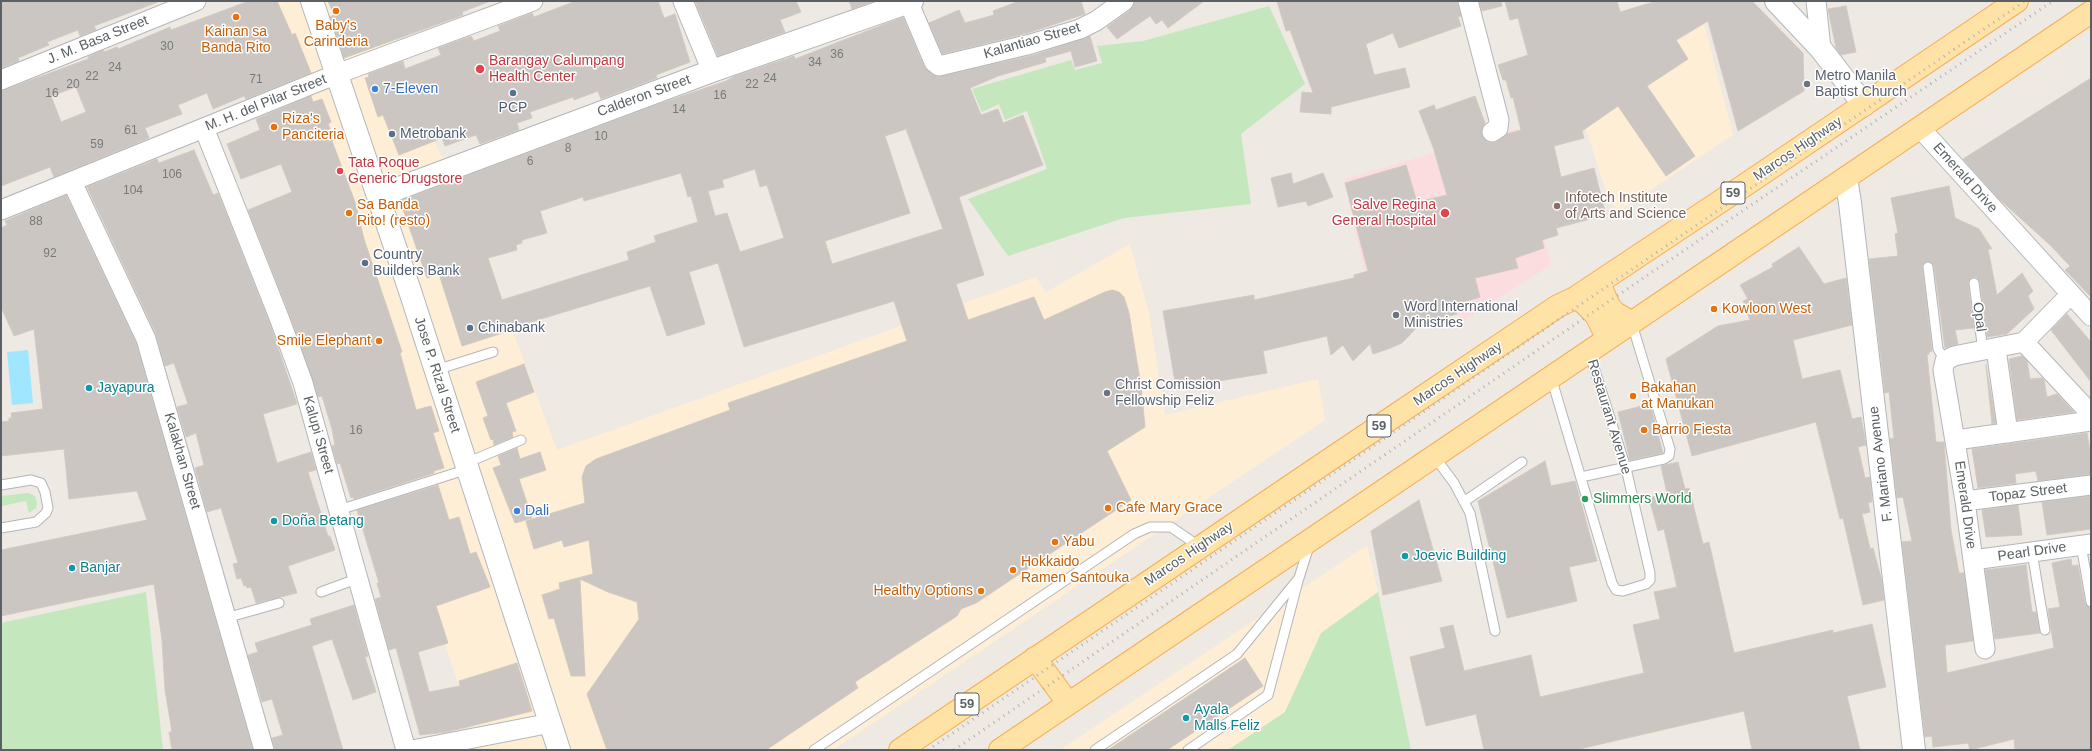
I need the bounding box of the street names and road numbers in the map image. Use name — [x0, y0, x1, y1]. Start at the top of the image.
street label: J. M. Basa Street — [45, 12, 151, 68]
street label: Kalantiao Street — [982, 19, 1082, 63]
street label: M. H. del Pilar Street — [203, 71, 329, 135]
street label: Calderon Street — [595, 71, 693, 121]
street label: Marcos Highway — [1750, 113, 1846, 185]
street label: Emerald Drive — [1929, 139, 2001, 217]
road number: 59 — [1721, 182, 1745, 204]
street label: Opal — [1969, 301, 1989, 333]
street label: Jose P. Rizal Street — [410, 315, 464, 435]
street label: Marcos Highway — [1410, 338, 1506, 410]
street label: Restaurant Avenue — [1583, 357, 1635, 477]
street label: Kalupi Street — [299, 394, 337, 476]
street label: F. Mariano Avenue — [1866, 405, 1896, 523]
street label: Kalakhan Street — [160, 411, 204, 511]
road number: 59 — [1367, 415, 1391, 437]
street label: Emerald Drive — [1951, 460, 1979, 550]
street label: Topaz Street — [1988, 480, 2068, 506]
street label: Marcos Highway — [1141, 518, 1237, 590]
street label: Pearl Drive — [1997, 539, 2067, 565]
road number: 59 — [955, 693, 979, 715]

